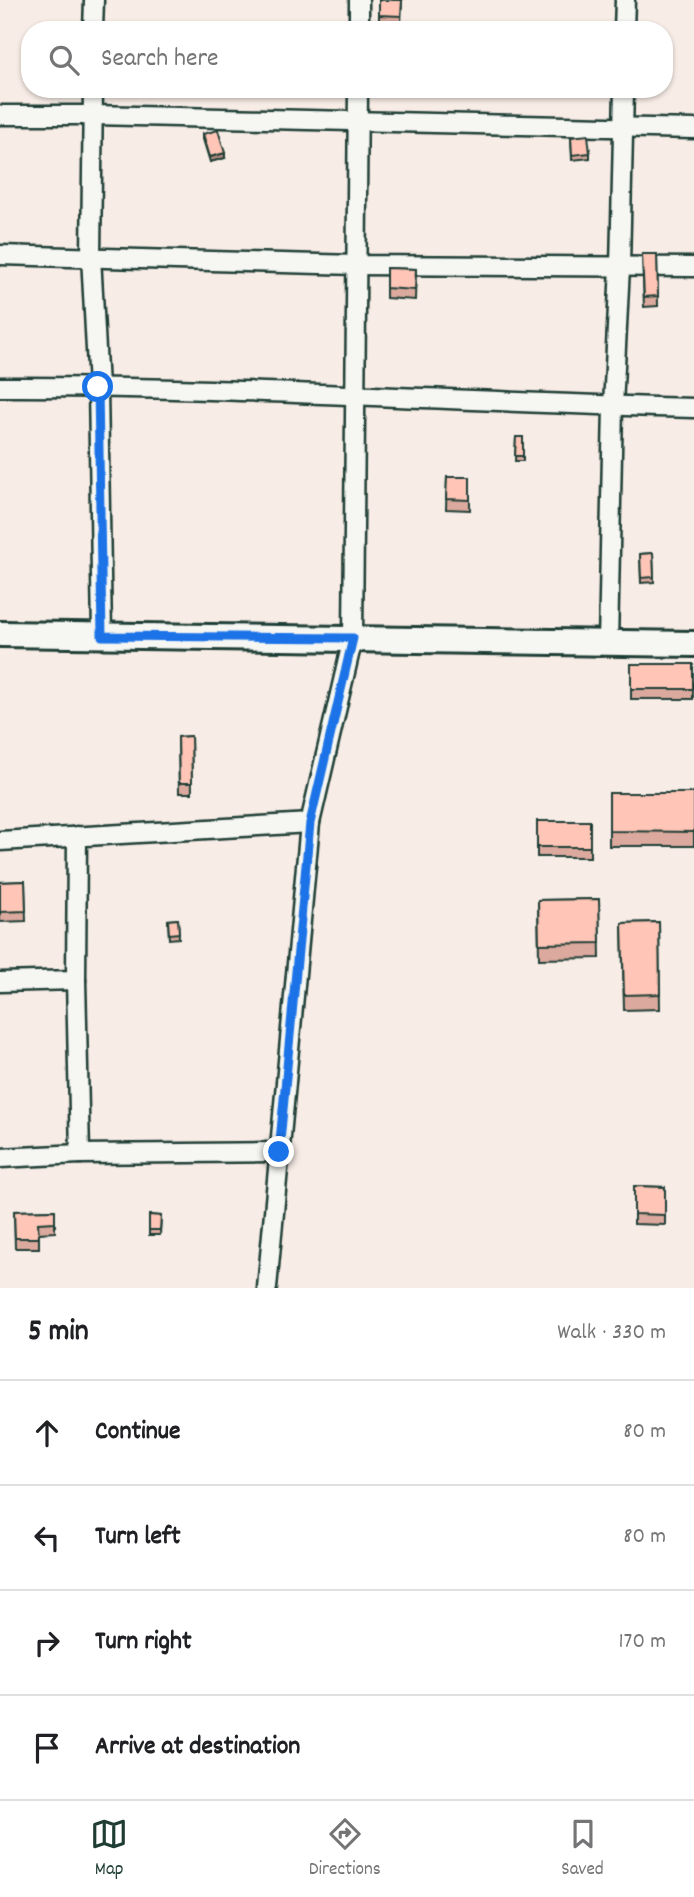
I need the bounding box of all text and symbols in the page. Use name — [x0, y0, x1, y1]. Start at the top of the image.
search box — [21, 21, 673, 98]
icon: search — [45, 41, 83, 79]
text: Search here — [101, 41, 219, 78]
route start — [82, 371, 113, 402]
route end — [263, 1136, 294, 1167]
text: 5 min — [28, 1312, 89, 1355]
text: Walk · 330 m — [557, 1317, 666, 1350]
icon: ahead — [28, 1414, 66, 1452]
text: Continue — [95, 1414, 180, 1451]
text: 80 m — [623, 1416, 666, 1449]
icon: left — [28, 1519, 66, 1557]
text: Turn left — [95, 1519, 181, 1556]
text: 80 m — [623, 1521, 666, 1554]
icon: right — [28, 1624, 66, 1662]
text: Turn right — [95, 1624, 192, 1661]
text: 170 m — [619, 1626, 666, 1659]
icon: arrive — [28, 1729, 66, 1767]
text: Arrive at destination — [95, 1729, 300, 1766]
tab: Map — [90, 1815, 128, 1884]
tab: Directions — [309, 1815, 381, 1884]
tab: Saved — [561, 1815, 604, 1884]

